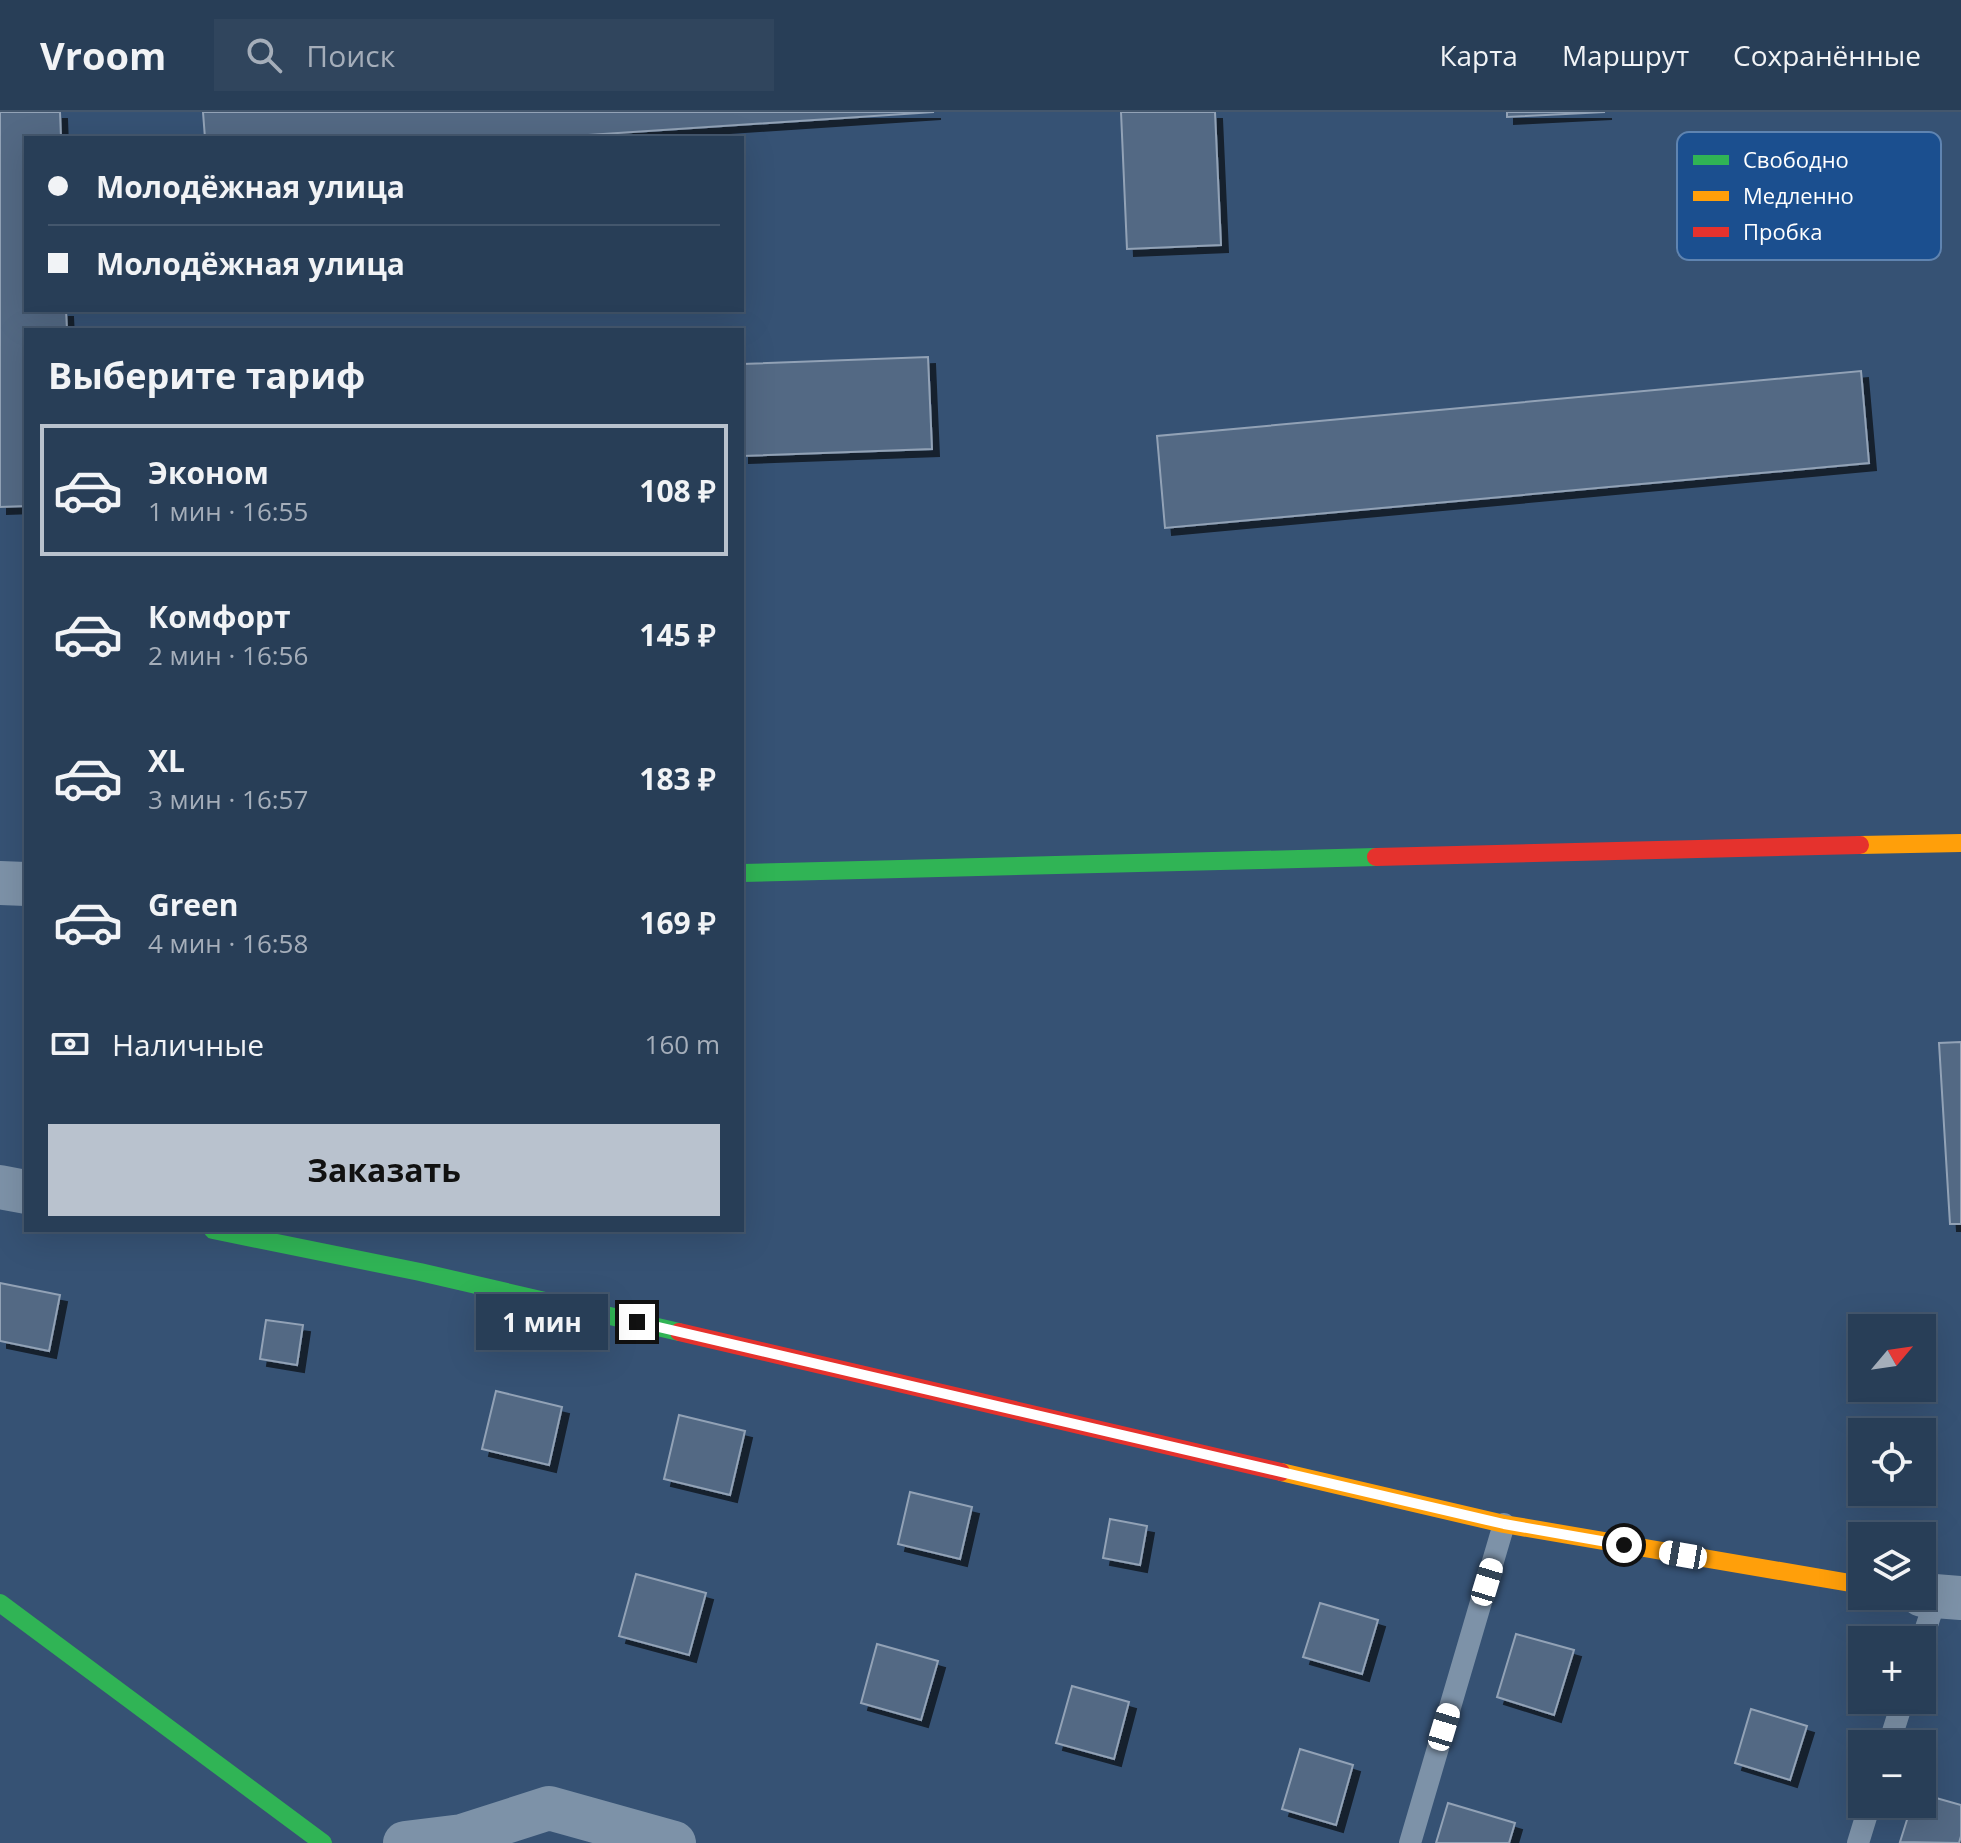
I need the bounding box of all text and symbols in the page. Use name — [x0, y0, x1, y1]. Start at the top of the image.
search box — [214, 19, 774, 91]
text: Vroom — [40, 29, 166, 81]
icon: search — [242, 33, 286, 77]
text: Поиск — [306, 35, 395, 76]
text: Карта — [1439, 36, 1518, 74]
text: Маршрут — [1562, 36, 1689, 74]
text: Сохранённые — [1733, 36, 1921, 74]
legend — [1677, 132, 1941, 260]
text: Свободно — [1743, 144, 1849, 174]
text: Молодёжная улица — [96, 166, 405, 207]
text: Медленно — [1743, 180, 1854, 210]
text: Пробка — [1743, 216, 1822, 246]
text: Молодёжная улица — [96, 243, 405, 284]
text: Выберите тариф — [48, 351, 365, 400]
text: Эконом — [148, 452, 269, 493]
icon: car — [52, 454, 124, 526]
text: 108 ₽ — [639, 470, 716, 511]
text: 1 мин · 16:55 — [148, 493, 308, 529]
text: Комфорт — [148, 596, 291, 637]
icon: car — [52, 598, 124, 670]
text: 145 ₽ — [639, 614, 716, 655]
text: 2 мин · 16:56 — [148, 637, 308, 673]
text: XL — [148, 740, 185, 781]
icon: car — [52, 742, 124, 814]
text: 183 ₽ — [639, 758, 716, 799]
text: 3 мин · 16:57 — [148, 781, 308, 817]
text: Green — [148, 884, 239, 925]
icon: car — [52, 886, 124, 958]
text: 169 ₽ — [639, 902, 716, 943]
text: 4 мин · 16:58 — [148, 925, 308, 961]
icon: cash — [48, 1022, 92, 1066]
text: Наличные — [112, 1024, 264, 1065]
text: 160 m — [645, 1026, 720, 1062]
button: Заказать — [48, 1124, 720, 1216]
callout: 1 мин — [477, 1294, 609, 1350]
text: 1 мин — [502, 1304, 582, 1340]
route end — [619, 1304, 655, 1340]
north arrow — [1848, 1314, 1936, 1402]
map controls — [1848, 1314, 1936, 1818]
button: locate — [1848, 1418, 1936, 1506]
button: layers — [1848, 1522, 1936, 1610]
route start — [1606, 1527, 1642, 1563]
car — [1657, 1539, 1709, 1571]
car — [1469, 1556, 1505, 1608]
button: + — [1848, 1626, 1936, 1714]
car — [1426, 1701, 1462, 1753]
button: − — [1848, 1730, 1936, 1818]

